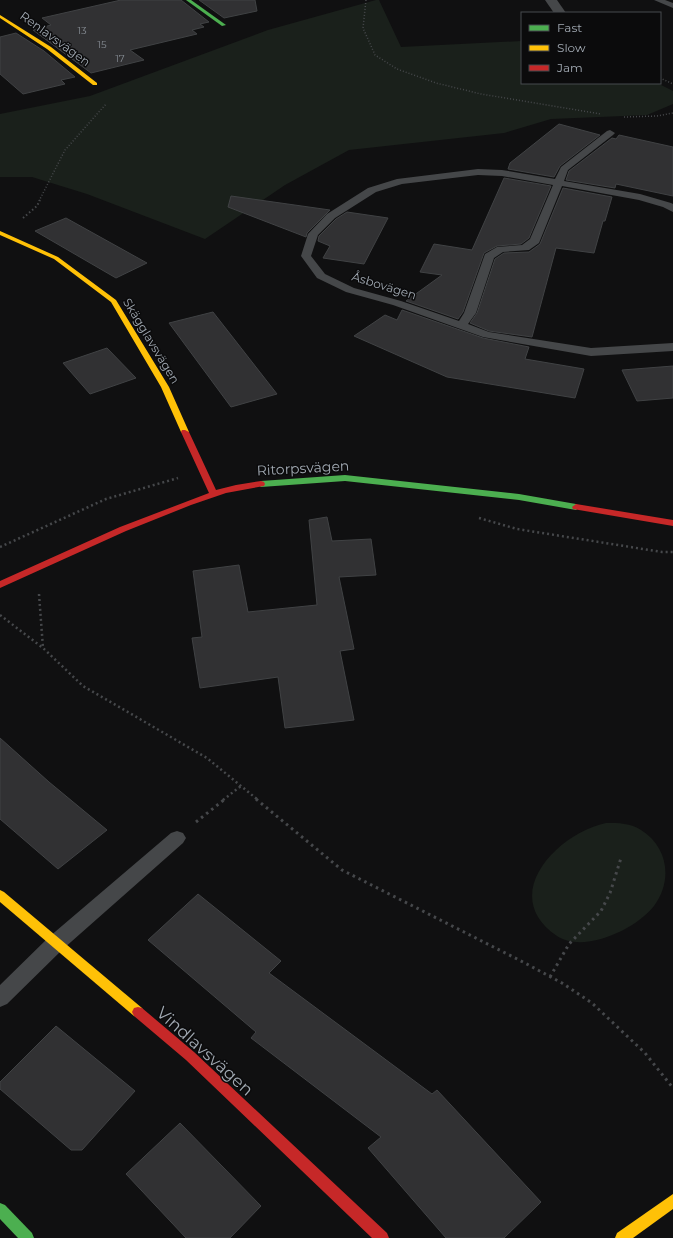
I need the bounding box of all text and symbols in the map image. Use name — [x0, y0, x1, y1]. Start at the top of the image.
street label: Renlavsvägen — [17, 8, 93, 69]
legend — [521, 12, 661, 84]
text: Fast — [557, 20, 582, 35]
house number: 13 — [77, 24, 87, 37]
house number: 15 — [97, 38, 107, 51]
text: Slow — [557, 40, 586, 55]
house number: 17 — [115, 52, 125, 65]
text: Jam — [556, 60, 583, 75]
street label: Åsbovägen — [350, 269, 418, 302]
street label: Skägglavsvägen — [120, 295, 183, 386]
street label: Ritorpsvägen — [256, 457, 350, 479]
street label: Vindlavsvägen — [153, 1002, 257, 1100]

